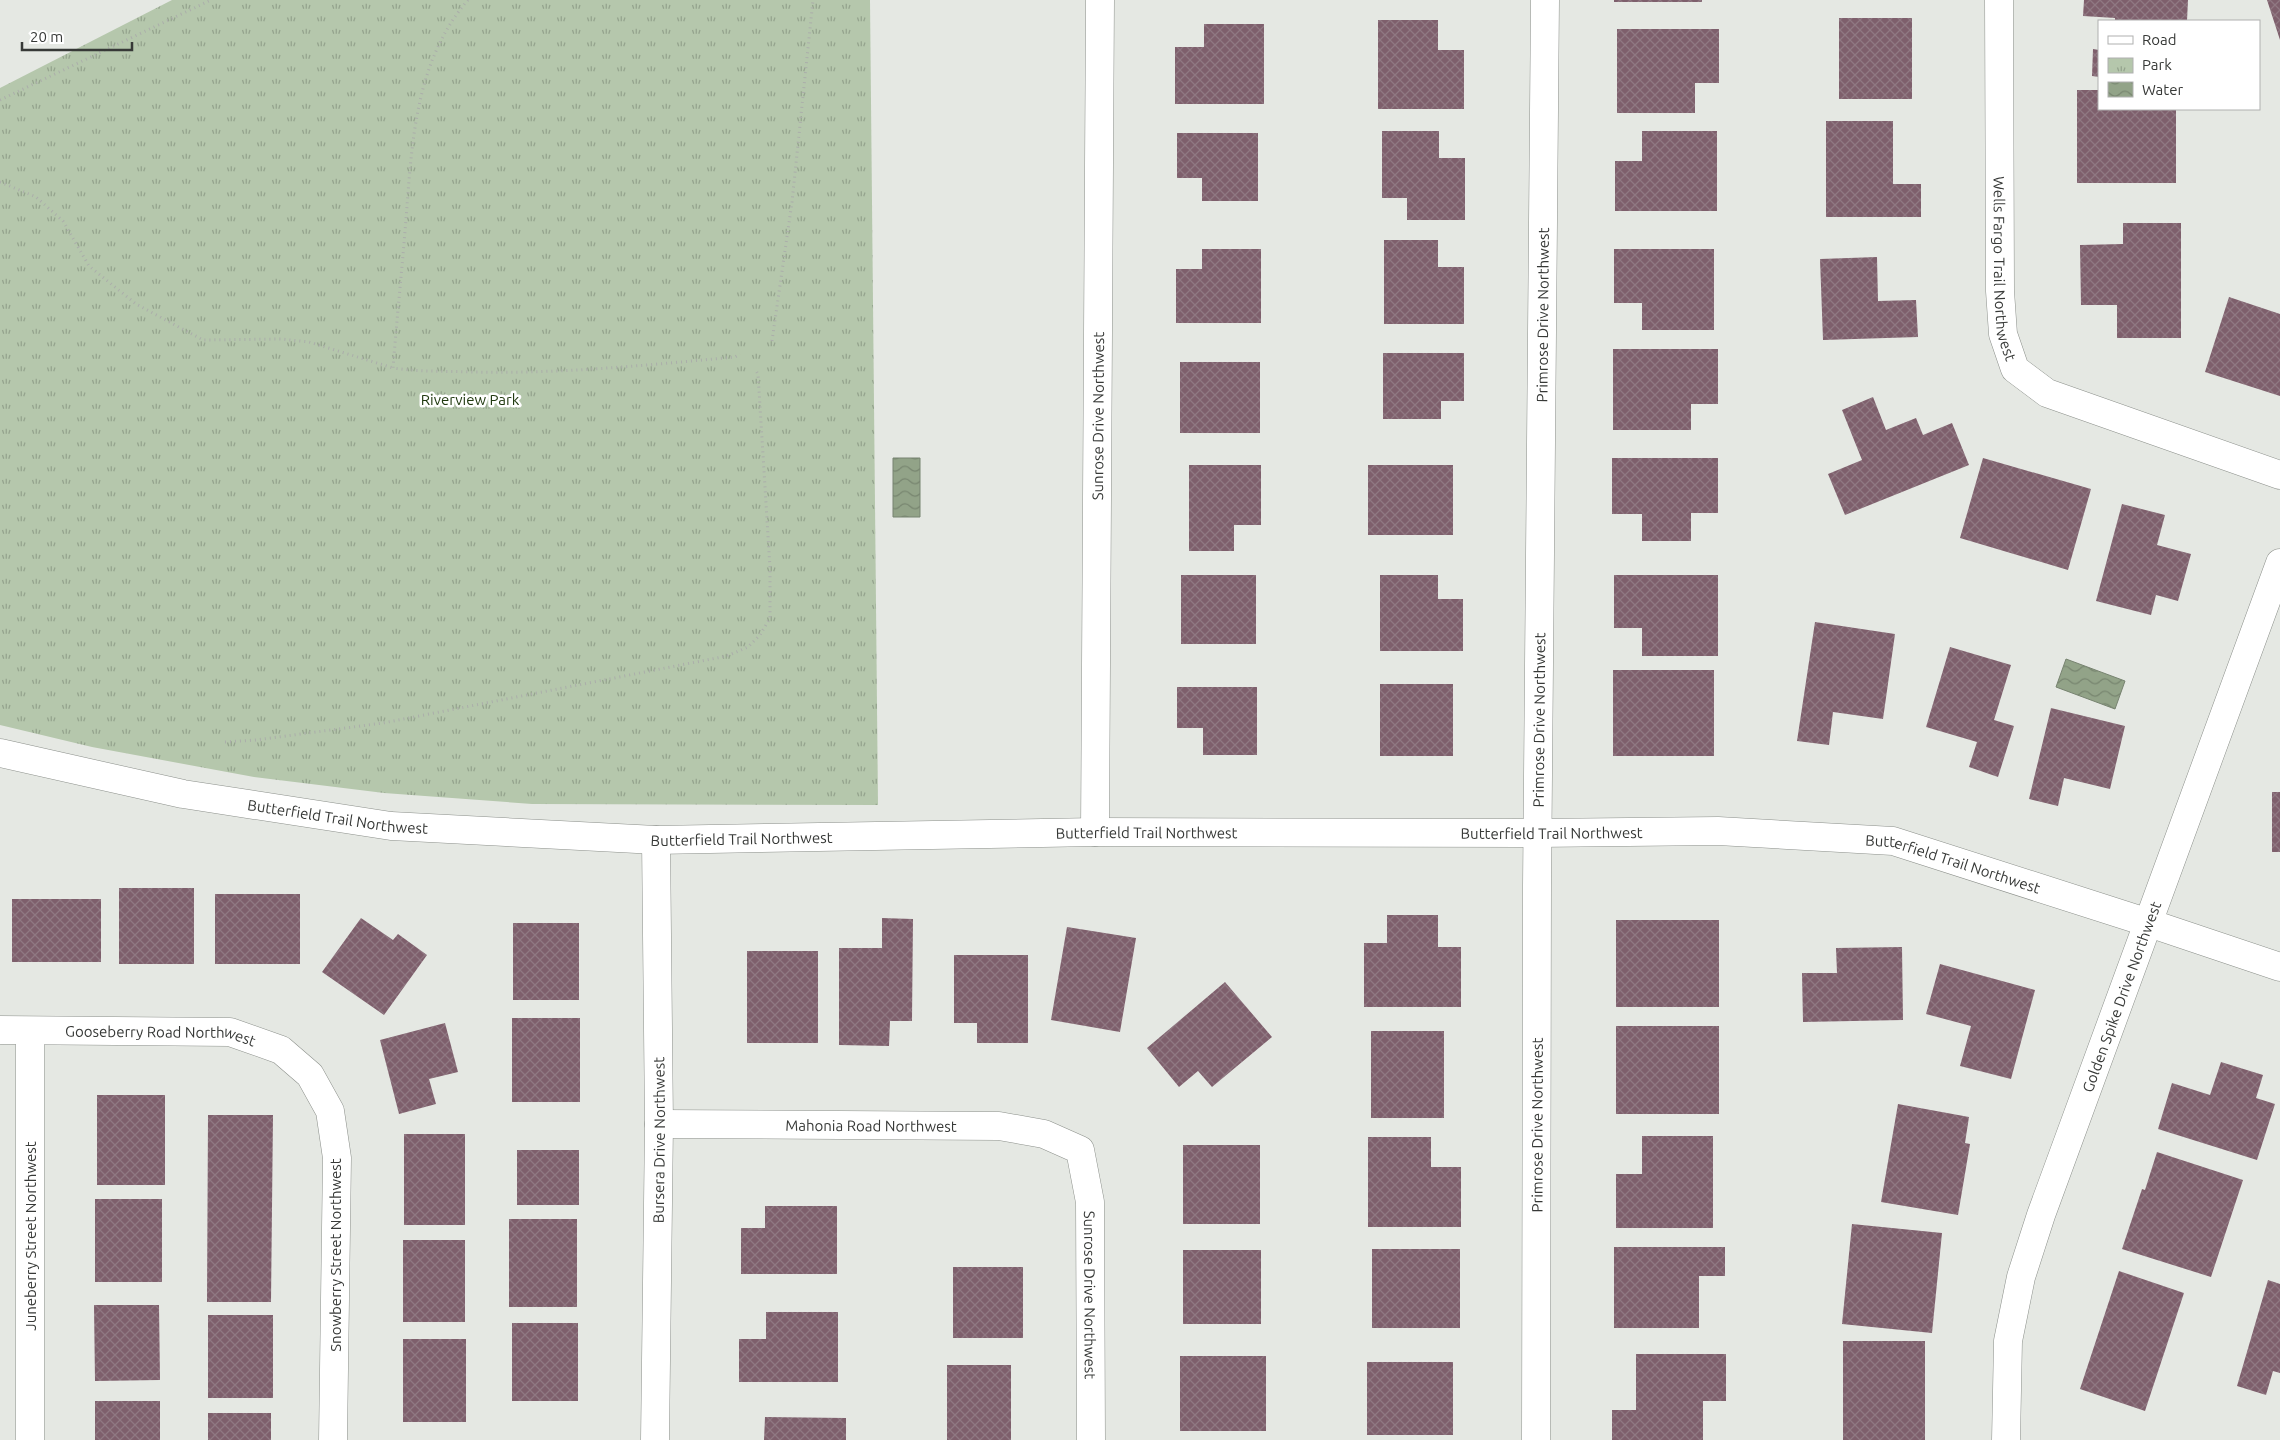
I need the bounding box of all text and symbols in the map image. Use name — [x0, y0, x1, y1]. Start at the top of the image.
scale bar — [22, 20, 132, 52]
legend — [2098, 20, 2260, 110]
text: 20 m — [30, 28, 63, 45]
text: Road — [2142, 31, 2177, 48]
text: Park — [2142, 56, 2172, 73]
text: Water — [2142, 81, 2183, 98]
street label: Wells Fargo Trail Northwest — [1991, 176, 2020, 363]
street label: Primrose Drive Northwest — [1533, 227, 1551, 403]
street label: Sunrose Drive Northwest — [1088, 332, 1107, 500]
park label: Riverview Park — [421, 391, 520, 408]
street label: Primrose Drive Northwest — [1529, 632, 1548, 808]
street label: Butterfield Trail Northwest — [246, 796, 428, 836]
street label: Butterfield Trail Northwest — [1055, 823, 1238, 841]
street label: Butterfield Trail Northwest — [1461, 823, 1643, 842]
street label: Butterfield Trail Northwest — [650, 828, 833, 849]
street label: Butterfield Trail Northwest — [1865, 831, 2043, 896]
street label: Golden Spike Drive Northwest — [2078, 899, 2164, 1094]
street label: Gooseberry Road Northwest — [65, 1022, 258, 1049]
street label: Primrose Drive Northwest — [1528, 1037, 1545, 1212]
street label: Bursera Drive Northwest — [649, 1057, 668, 1223]
street label: Mahonia Road Northwest — [785, 1116, 957, 1134]
street label: Juneberry Street Northwest — [22, 1141, 39, 1331]
street label: Snowberry Street Northwest — [327, 1158, 344, 1352]
street label: Sunrose Drive Northwest — [1082, 1211, 1099, 1379]

